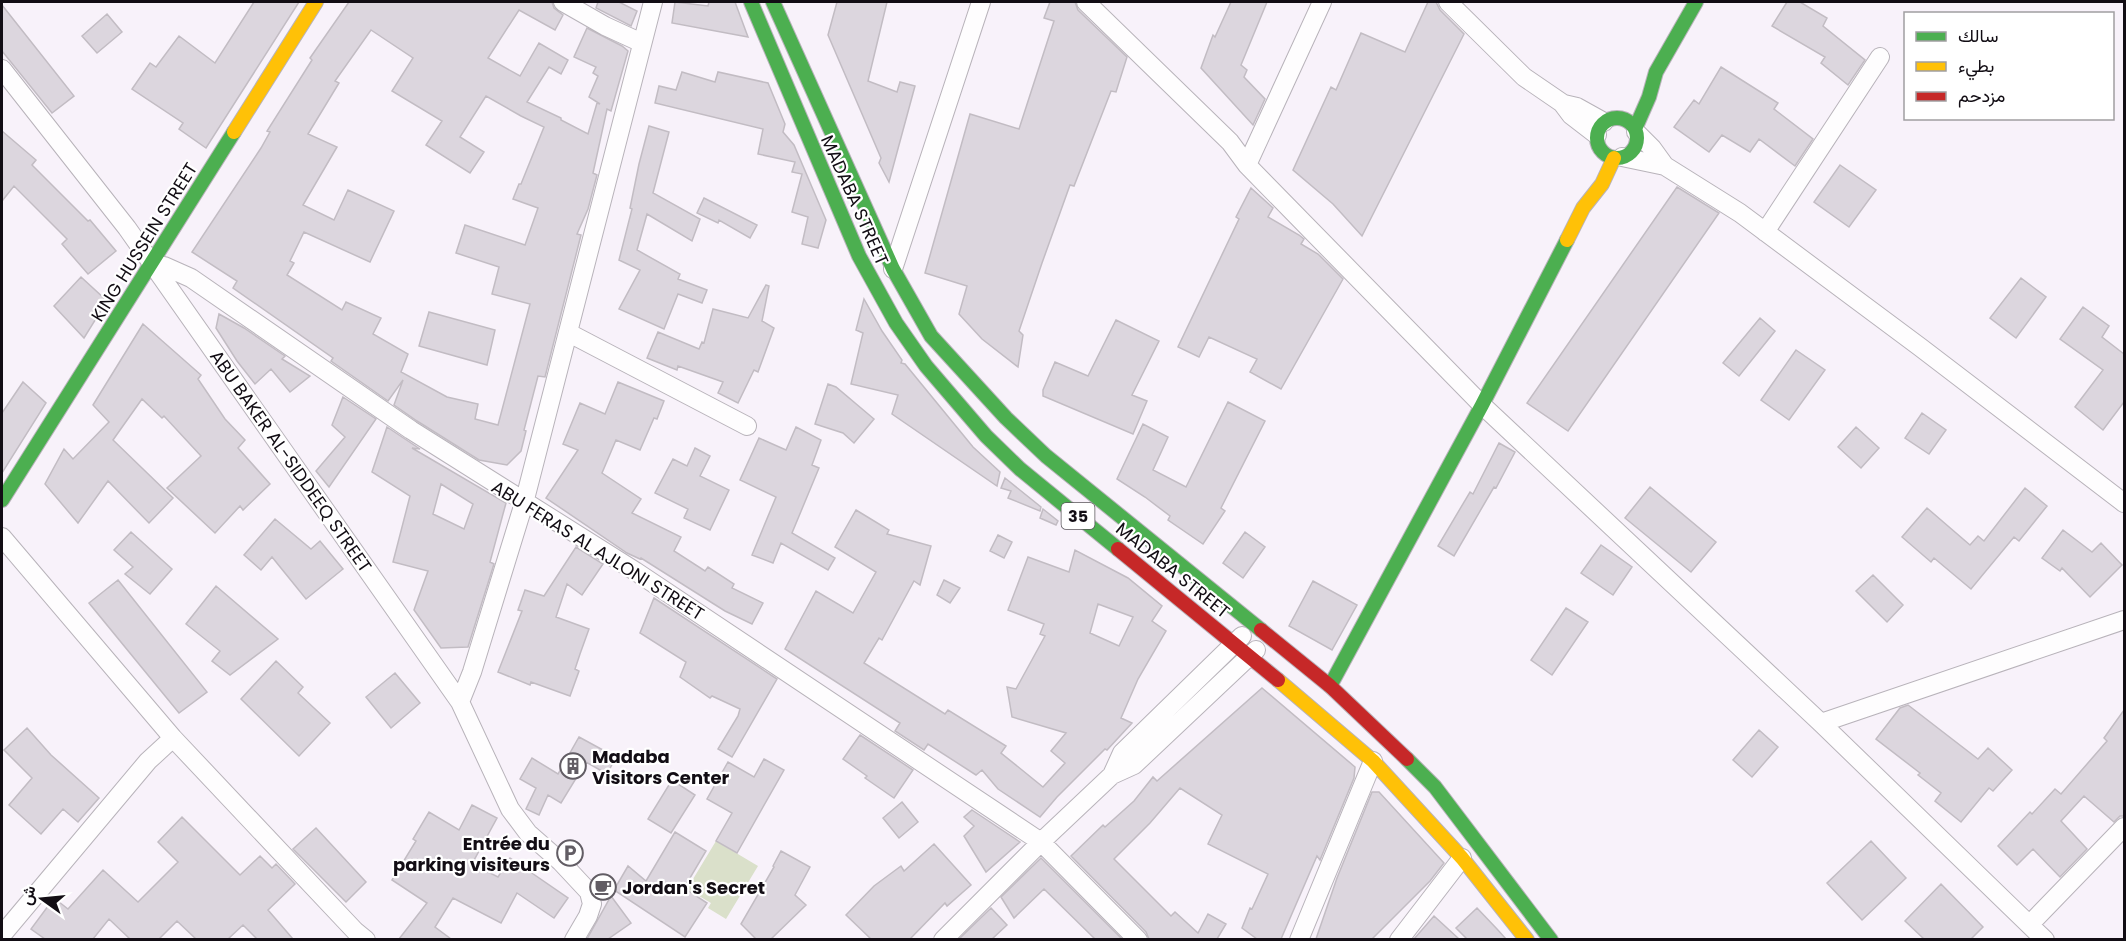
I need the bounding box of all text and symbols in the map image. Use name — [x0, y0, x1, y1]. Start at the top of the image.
legend — [1904, 12, 2114, 120]
text: سالك — [1958, 23, 1998, 48]
text: بطيء — [1958, 53, 1994, 81]
text: مزدحم — [1958, 83, 2005, 108]
street label: MADABA STREET — [815, 131, 895, 269]
street label: KING HUSSEIN STREET — [85, 158, 203, 326]
street label: ABU BAKER AL-SIDDEEQ STREET — [204, 345, 378, 577]
street label: ABU FERAS AL AJLONI STREET — [487, 474, 709, 626]
road number: 35 — [1062, 503, 1094, 529]
street label: MADABA STREET — [1111, 516, 1235, 624]
place label: Madaba Visitors Center — [592, 744, 729, 790]
building icon: Madaba Visitors Center — [558, 751, 588, 781]
place label: Entrée du parking visiteurs — [393, 831, 550, 877]
parking icon: Entrée du parking visiteurs — [555, 838, 585, 868]
north arrow — [12, 869, 72, 929]
cafe icon: Jordan's Secret — [588, 872, 618, 902]
place label: Jordan's Secret — [622, 875, 765, 900]
text: ش — [14, 883, 42, 908]

